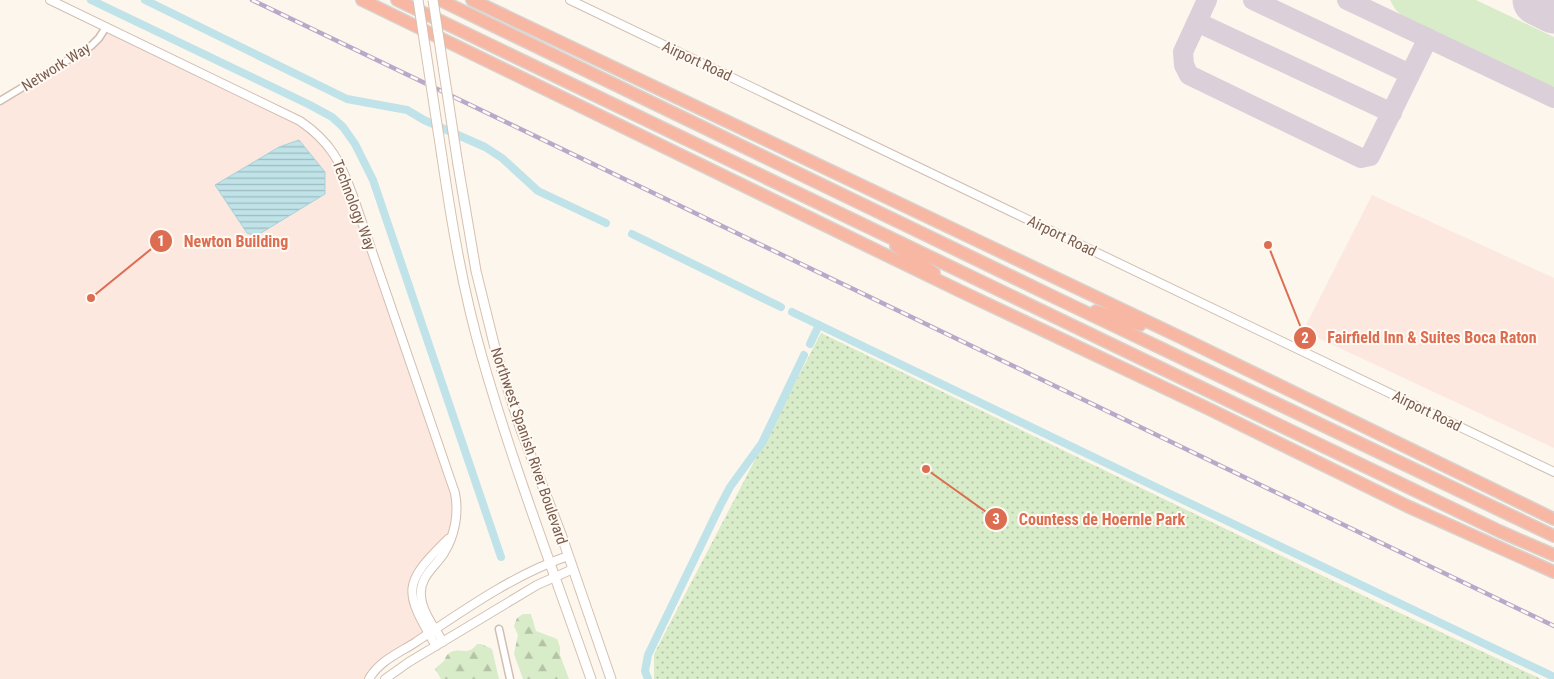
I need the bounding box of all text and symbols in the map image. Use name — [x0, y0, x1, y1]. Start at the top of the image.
street label: Airport Road — [659, 37, 735, 85]
street label: Network Way — [18, 39, 94, 95]
street label: Technology Way — [328, 157, 380, 253]
street label: Airport Road — [1025, 212, 1099, 260]
callout: Newton Building — [148, 225, 298, 256]
text: 1 — [157, 232, 165, 250]
text: Newton Building — [184, 232, 288, 251]
callout: Fairfield Inn & Suites Boca Raton — [1293, 322, 1547, 353]
text: Fairfield Inn & Suites Boca Raton — [1327, 328, 1537, 347]
text: 2 — [1301, 329, 1309, 347]
street label: Northwest Spanish River Boulevard — [487, 345, 571, 547]
street label: Airport Road — [1390, 387, 1464, 435]
callout: Countess de Hoernle Park — [984, 504, 1195, 535]
text: 3 — [992, 510, 1000, 528]
text: Countess de Hoernle Park — [1019, 510, 1186, 529]

